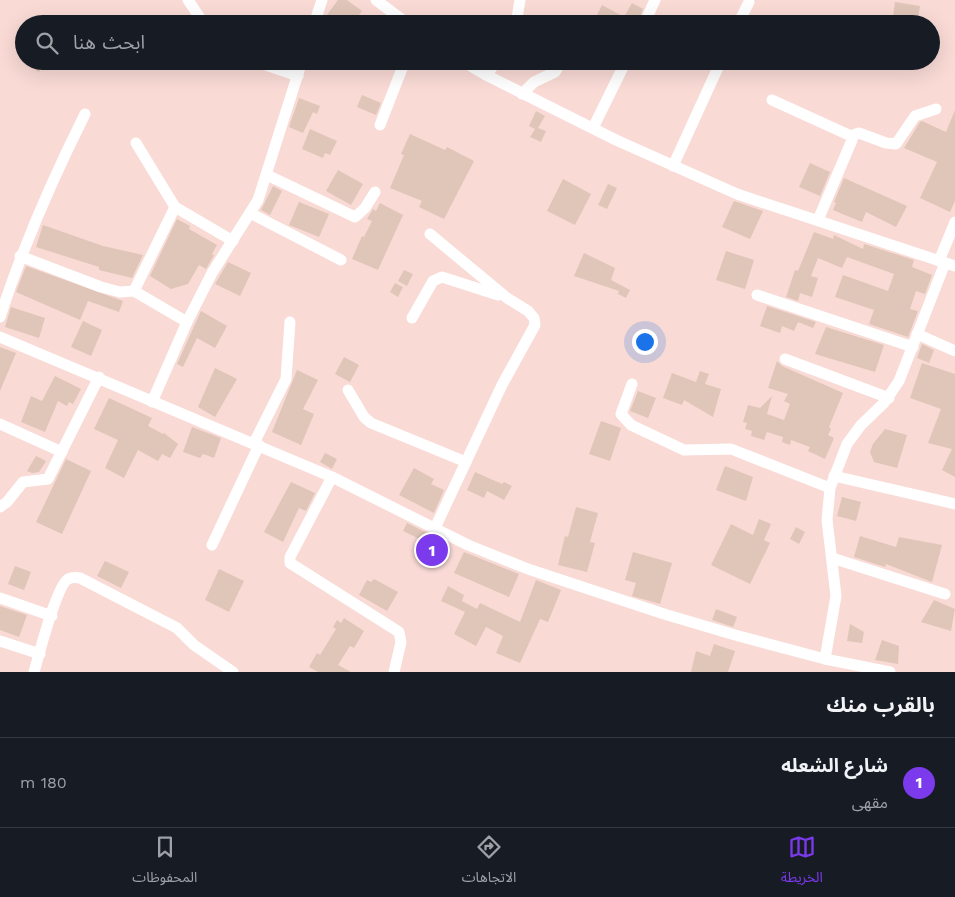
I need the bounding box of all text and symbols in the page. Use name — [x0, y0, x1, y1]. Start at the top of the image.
search box — [15, 15, 940, 70]
icon: search — [33, 29, 61, 57]
text: ابحث هنا — [73, 31, 145, 54]
your location — [632, 329, 658, 355]
pin: 1 — [416, 531, 448, 569]
text: بالقرب منك — [827, 692, 935, 717]
text: شارع الشعله — [781, 754, 888, 777]
text: 180 m — [20, 773, 67, 792]
text: 1 — [916, 773, 922, 792]
text: مقهى — [852, 793, 888, 812]
tab: المحفوظات — [132, 833, 197, 892]
tab: الاتجاهات — [462, 833, 516, 892]
tab: الخريطة — [781, 833, 823, 892]

